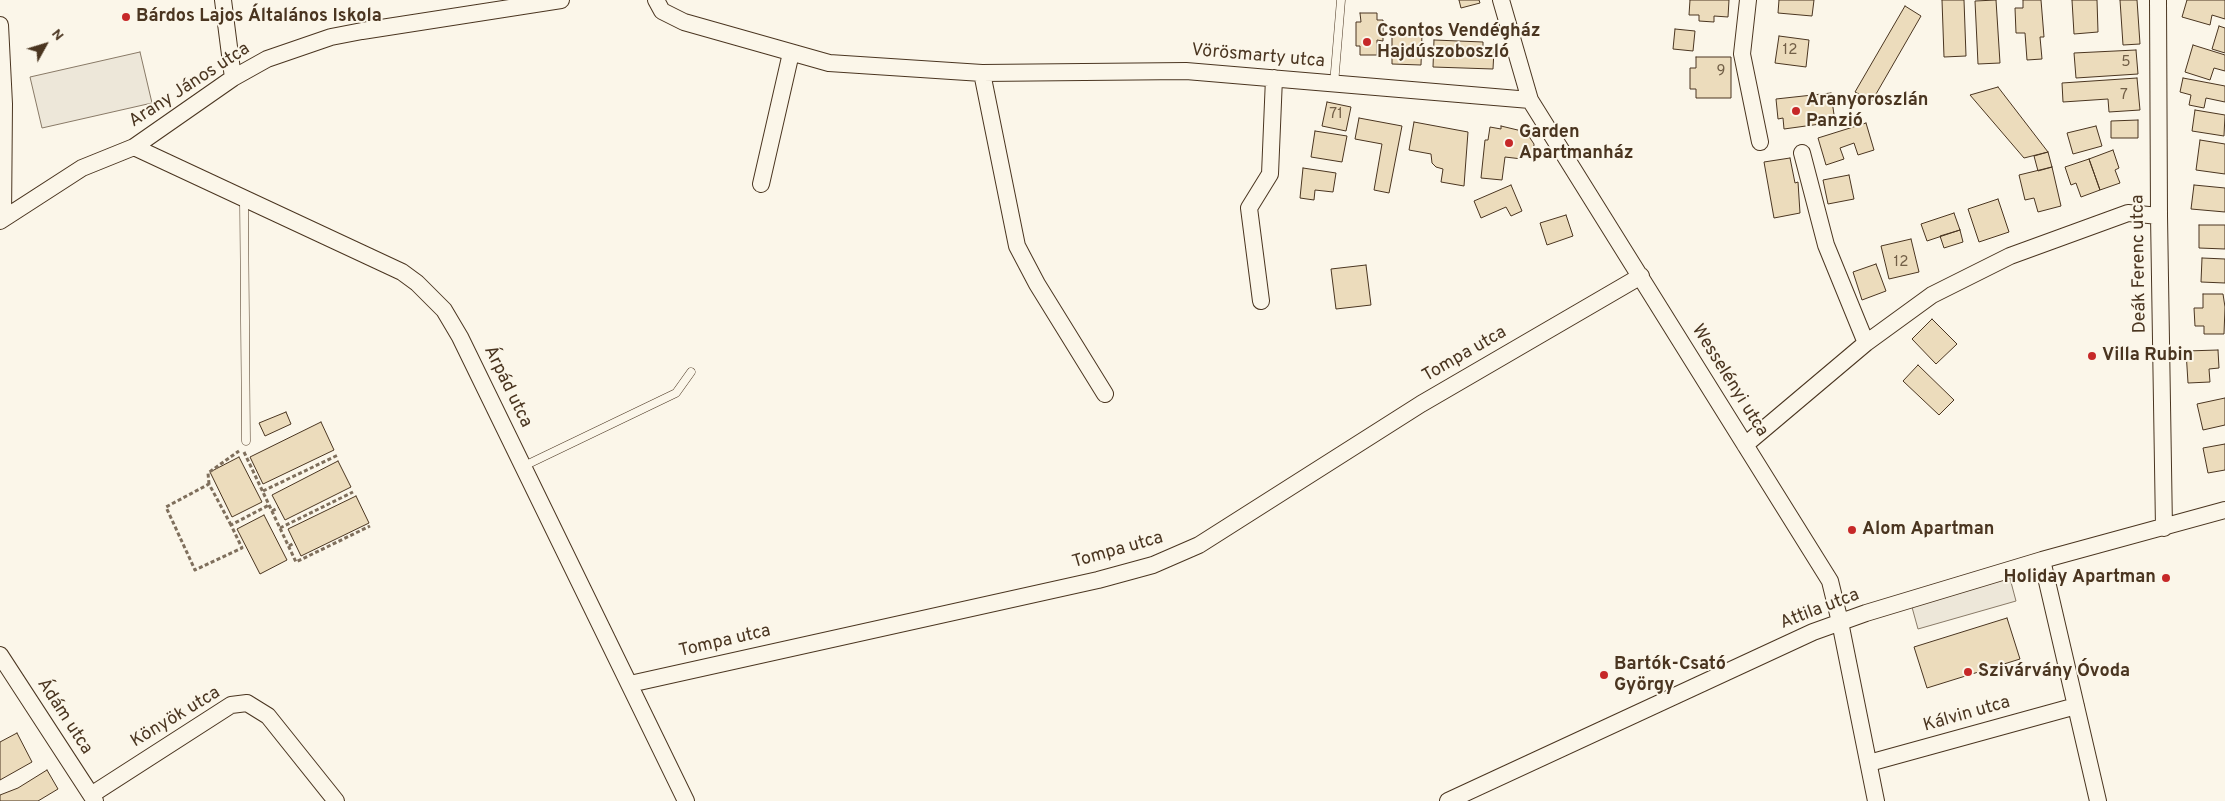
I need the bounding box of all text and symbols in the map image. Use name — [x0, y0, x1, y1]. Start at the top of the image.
place label: Bárdos Lajos Általános Iskola — [136, 6, 382, 28]
marker: Bárdos Lajos Általános Iskola — [120, 11, 132, 23]
north arrow — [20, 20, 70, 70]
place label: Csontos Vendégház Hajdúszoboszló — [1377, 21, 1541, 64]
text: N — [47, 26, 67, 45]
marker: Csontos Vendégház Hajdúszoboszló — [1361, 36, 1373, 48]
street label: Arany János utca — [126, 39, 254, 133]
street label: Vörösmarty utca — [1190, 40, 1326, 74]
house number: 12 — [1783, 42, 1797, 60]
house number: 5 — [2121, 54, 2131, 72]
house number: 9 — [1717, 63, 1725, 81]
house number: 7 — [2120, 87, 2128, 105]
place label: Aranyoroszlán Panzió — [1806, 90, 1928, 132]
marker: Aranyoroszlán Panzió — [1790, 105, 1802, 117]
house number: 71 — [1329, 106, 1343, 124]
place label: Garden Apartmanház — [1519, 122, 1633, 164]
marker: Garden Apartmanház — [1503, 137, 1515, 149]
street label: Deák Ferenc utca — [2128, 194, 2152, 334]
house number: 12 — [1894, 254, 1908, 272]
street label: Wesselényi utca — [1686, 321, 1772, 441]
street label: Tompa utca — [1419, 322, 1511, 388]
street label: Árpád utca — [478, 343, 536, 431]
place label: Villa Rubin — [2102, 345, 2193, 367]
marker: Villa Rubin — [2086, 350, 2098, 362]
place label: Alom Apartman — [1862, 519, 1994, 541]
marker: Alom Apartman — [1846, 524, 1858, 536]
street label: Tompa utca — [1070, 528, 1166, 574]
place label: Holiday Apartman — [2003, 567, 2156, 589]
marker: Holiday Apartman — [2160, 572, 2172, 584]
street label: Attila utca — [1777, 585, 1863, 635]
street label: Tompa utca — [677, 621, 773, 663]
place label: Bartók-Csató György — [1614, 654, 1726, 696]
place label: Szivárvány Óvoda — [1978, 661, 2130, 683]
marker: Szivárvány Óvoda — [1962, 666, 1974, 678]
marker: Bartók-Csató György — [1598, 669, 1610, 681]
street label: Ádám utca — [31, 675, 97, 759]
street label: Könyök utca — [127, 683, 225, 753]
street label: Kálvin utca — [1921, 692, 2013, 738]

